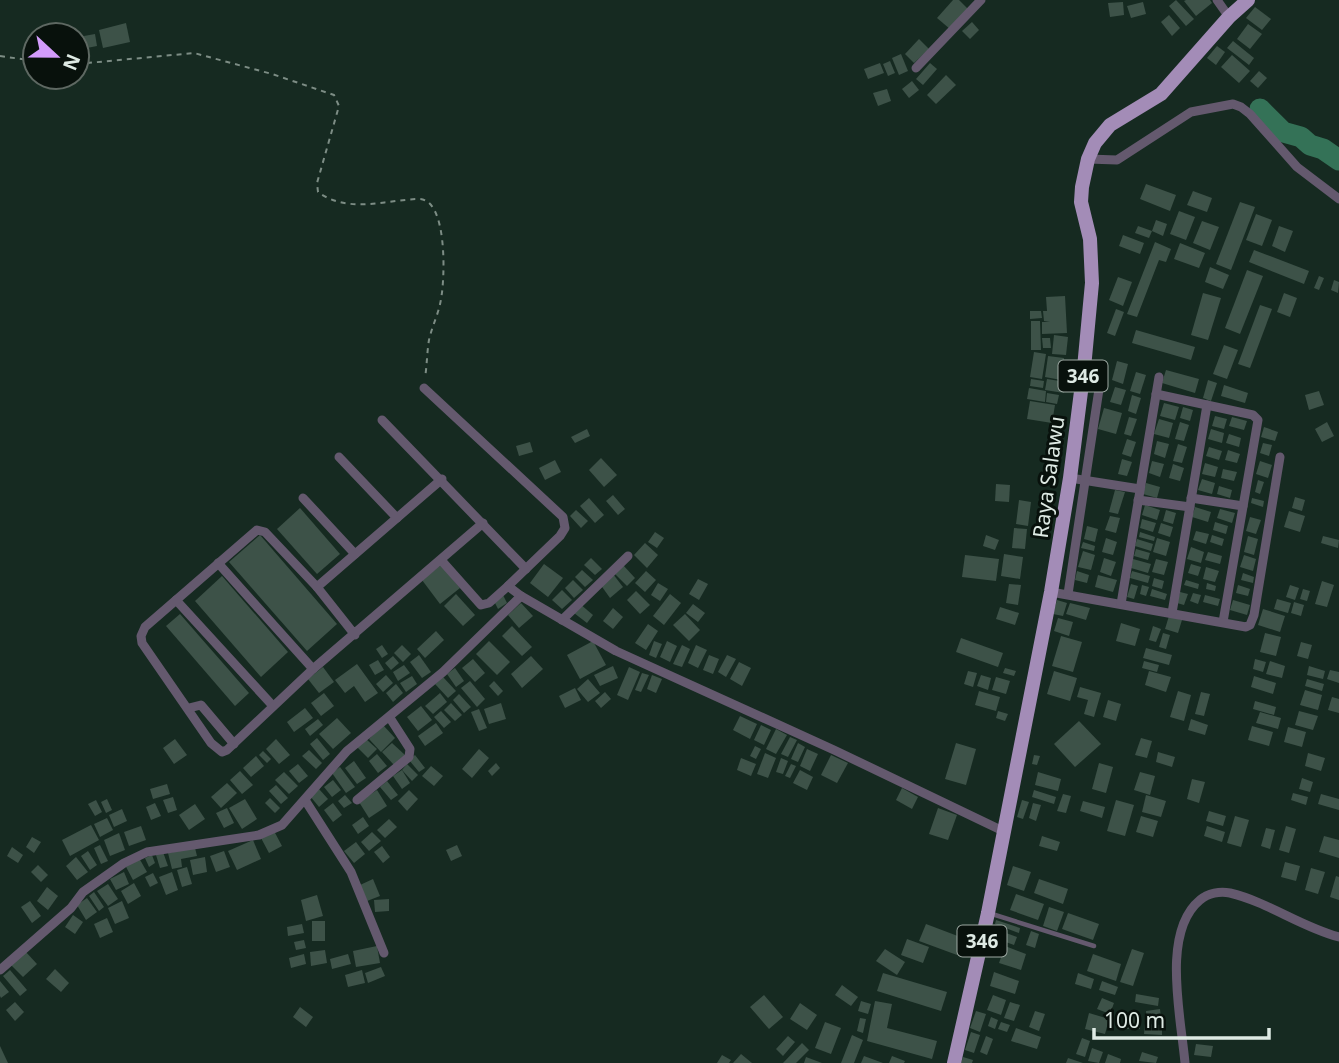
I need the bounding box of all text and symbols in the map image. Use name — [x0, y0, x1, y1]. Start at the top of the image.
north arrow — [21, 21, 91, 91]
text: N — [57, 50, 87, 74]
road number: 346 — [1058, 360, 1108, 392]
street label: Raya Salawu — [1026, 414, 1070, 540]
road number: 346 — [958, 925, 1006, 956]
scale bar — [1094, 996, 1269, 1040]
text: 100 m — [1104, 1006, 1165, 1034]

